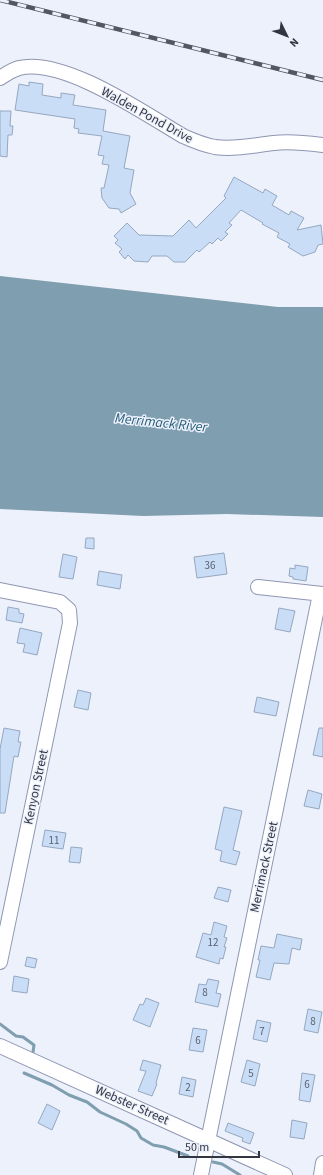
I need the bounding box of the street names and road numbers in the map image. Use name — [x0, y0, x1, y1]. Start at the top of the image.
street label: Walden Pond Drive — [98, 82, 196, 148]
street label: Kenyon Street — [19, 747, 53, 826]
street label: Merrimack Street — [246, 819, 283, 914]
street label: Webster Street — [92, 1081, 172, 1130]

